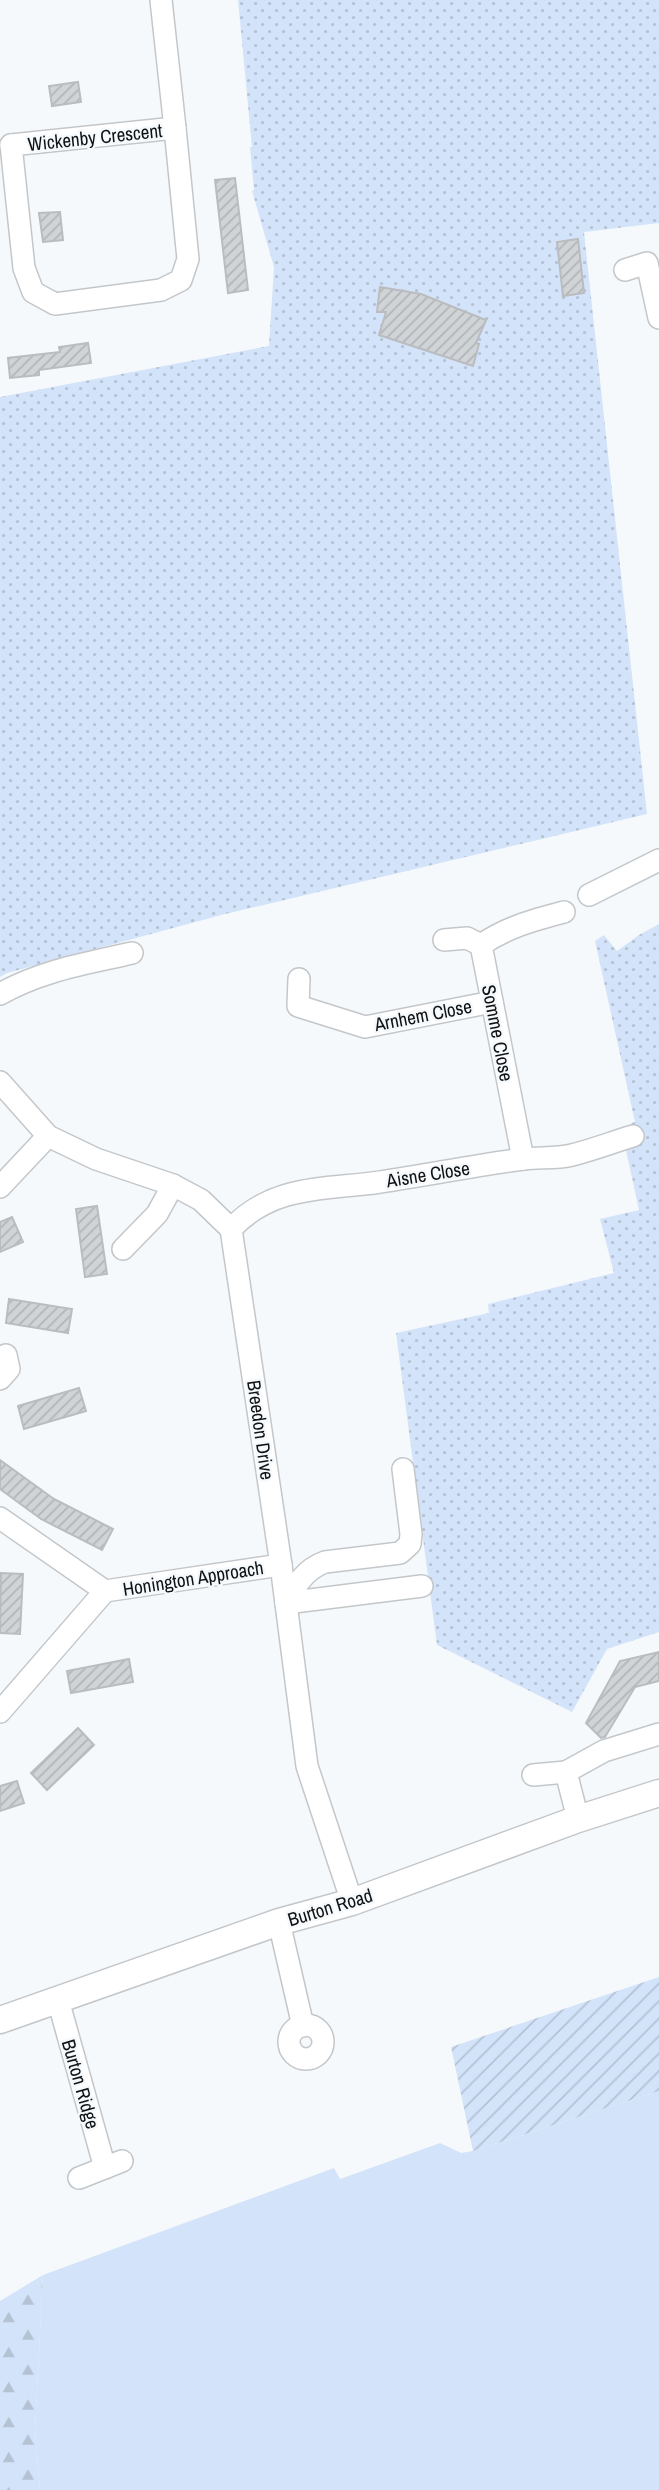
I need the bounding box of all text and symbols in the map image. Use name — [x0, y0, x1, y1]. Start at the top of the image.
street label: Wickenby Crescent — [26, 117, 164, 157]
street label: Somme Close — [476, 982, 520, 1084]
street label: Arnhem Close — [371, 993, 474, 1037]
street label: Aisne Close — [383, 1155, 472, 1194]
street label: Breedon Drive — [241, 1378, 281, 1482]
street label: Honington Approach — [121, 1554, 265, 1602]
street label: Burton Road — [284, 1882, 376, 1932]
street label: Burton Ridge — [56, 2036, 106, 2132]

